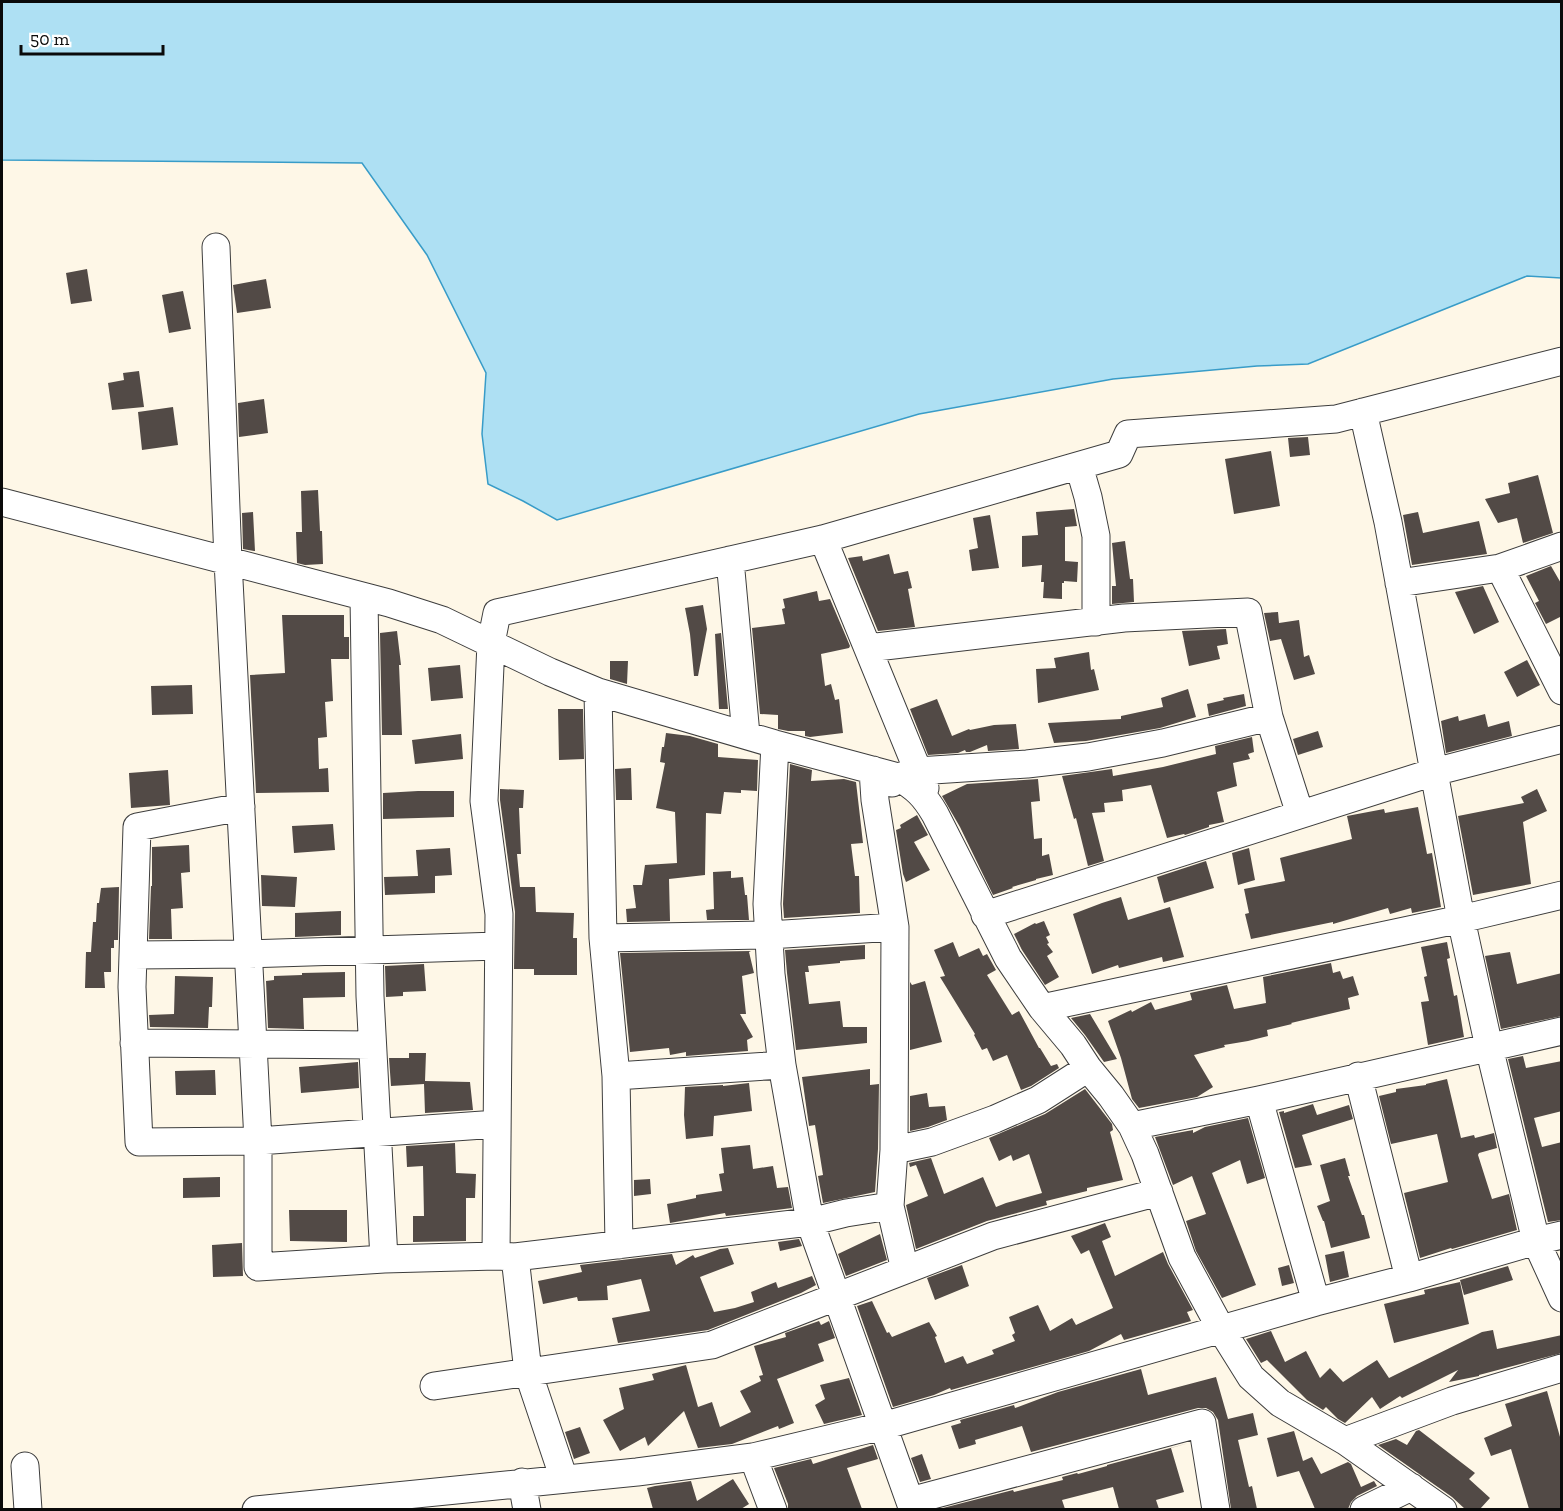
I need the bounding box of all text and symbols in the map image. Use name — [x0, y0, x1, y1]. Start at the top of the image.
scale bar — [21, 18, 164, 56]
text: 50 m — [30, 28, 70, 50]

